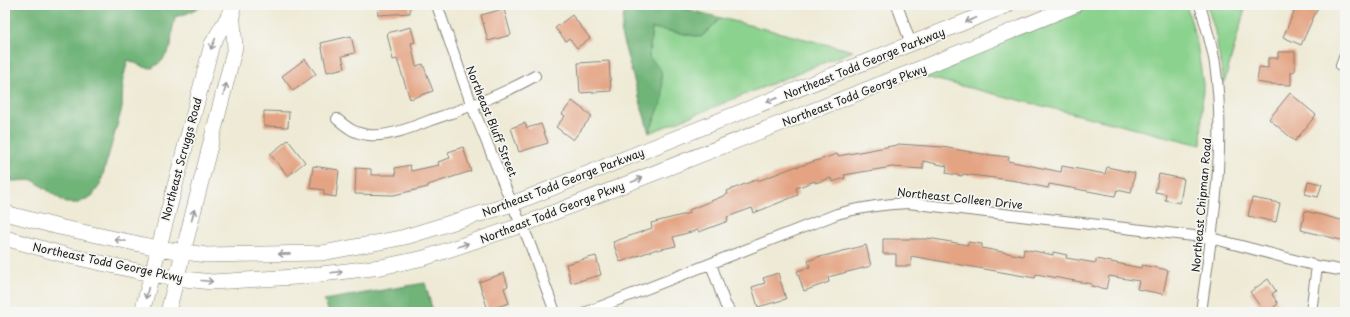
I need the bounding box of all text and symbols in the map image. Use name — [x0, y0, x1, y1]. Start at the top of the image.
one-way arrow — [965, 16, 977, 24]
street label: Northeast Todd George Parkway — [781, 23, 947, 103]
one-way arrow — [209, 38, 216, 50]
street label: Northeast Todd George Pkwy — [779, 60, 929, 130]
street label: Northeast Bluff Street — [462, 63, 522, 180]
one-way arrow — [222, 82, 229, 95]
street label: Northeast Scruggs Road — [156, 95, 206, 223]
one-way arrow — [767, 96, 779, 104]
street label: Northeast Chipman Road — [1187, 137, 1215, 273]
street label: Northeast Todd George Parkway — [479, 143, 647, 221]
one-way arrow — [631, 175, 643, 183]
street label: Northeast Todd George Pkwy — [477, 177, 627, 247]
street label: Northeast Colleen Drive — [896, 183, 1024, 213]
one-way arrow — [190, 208, 197, 221]
one-way arrow — [114, 236, 127, 244]
street label: Northeast Todd George Pkwy — [31, 238, 185, 286]
one-way arrow — [457, 240, 469, 248]
one-way arrow — [278, 250, 291, 258]
one-way arrow — [330, 269, 343, 276]
one-way arrow — [200, 278, 213, 285]
one-way arrow — [142, 286, 150, 299]

